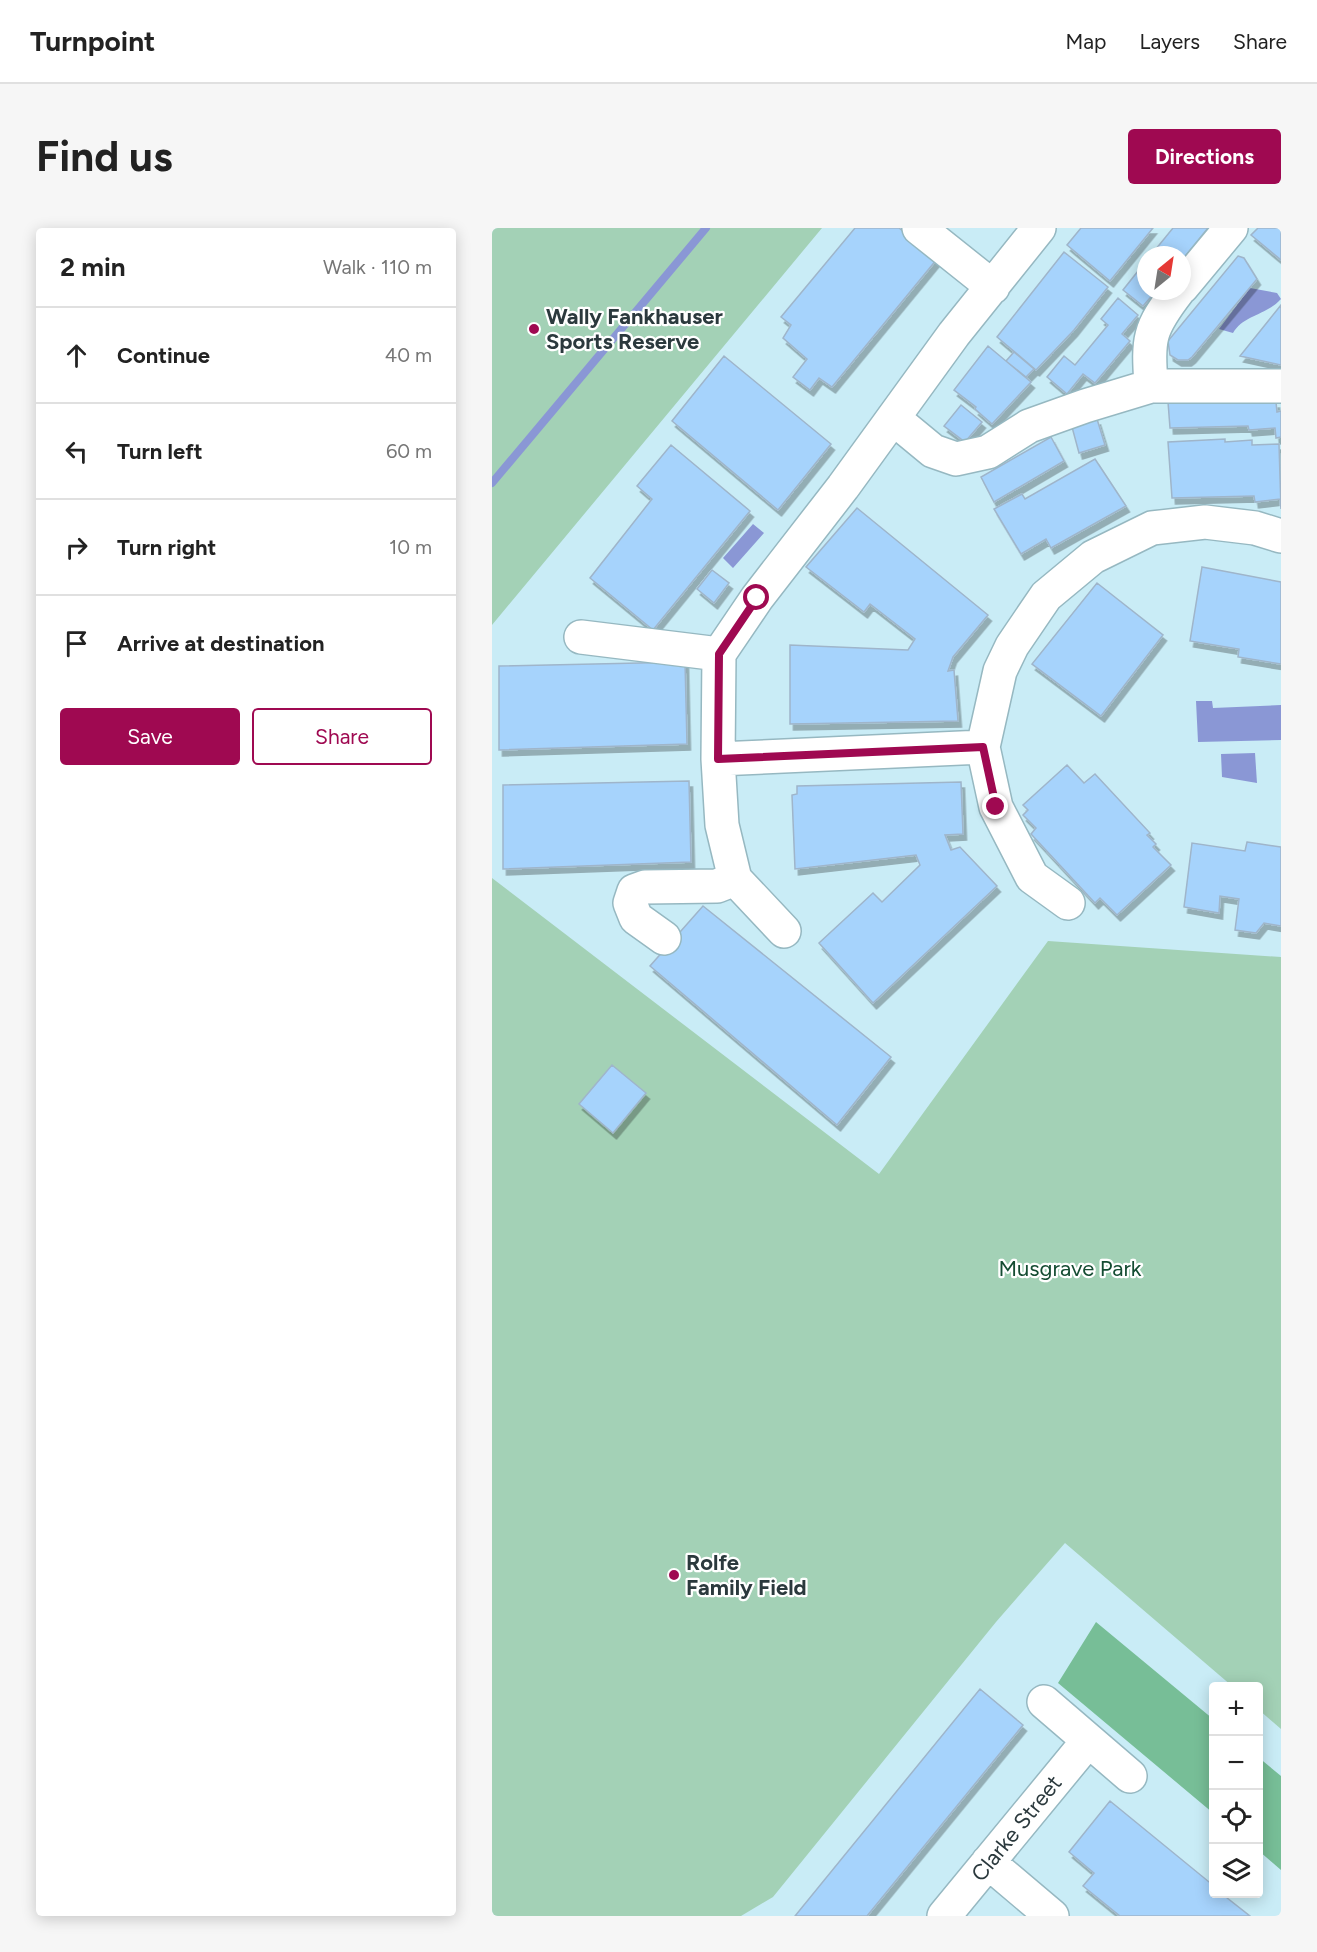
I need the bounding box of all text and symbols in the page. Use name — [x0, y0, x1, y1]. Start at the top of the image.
text: Turnpoint — [30, 24, 155, 58]
text: Map — [1066, 29, 1106, 54]
text: Layers — [1139, 29, 1200, 54]
text: Share — [1233, 29, 1287, 54]
button: Directions — [1128, 129, 1281, 184]
text: Find us — [36, 131, 173, 182]
north arrow — [1137, 246, 1191, 300]
text: 2 min — [60, 251, 126, 283]
text: Walk · 110 m — [323, 255, 432, 279]
place label: Wally Fankhauser Sports Reserve — [546, 303, 723, 355]
marker: Wally Fankhauser Sports Reserve — [527, 322, 541, 336]
icon: ahead — [60, 339, 93, 372]
text: Continue — [117, 342, 210, 369]
text: 40 m — [385, 343, 432, 367]
icon: left — [60, 435, 93, 468]
text: Turn left — [117, 438, 203, 465]
text: 60 m — [386, 439, 432, 463]
icon: right — [60, 531, 93, 564]
text: Turn right — [117, 534, 216, 561]
text: 10 m — [389, 535, 432, 559]
route start — [743, 584, 769, 610]
icon: arrive — [60, 627, 93, 660]
text: Arrive at destination — [117, 630, 325, 657]
button: Save — [60, 708, 240, 765]
button: Share — [252, 708, 432, 765]
route end — [982, 793, 1008, 819]
park label: Musgrave Park — [998, 1255, 1142, 1282]
place label: Rolfe Family Field — [686, 1549, 807, 1601]
marker: Rolfe Family Field — [667, 1568, 681, 1582]
map controls — [1209, 1682, 1263, 1898]
button: + — [1209, 1682, 1263, 1736]
button: − — [1209, 1736, 1263, 1790]
street label: Clarke Street — [965, 1770, 1067, 1887]
button: locate — [1209, 1790, 1263, 1844]
button: layers — [1209, 1844, 1263, 1898]

